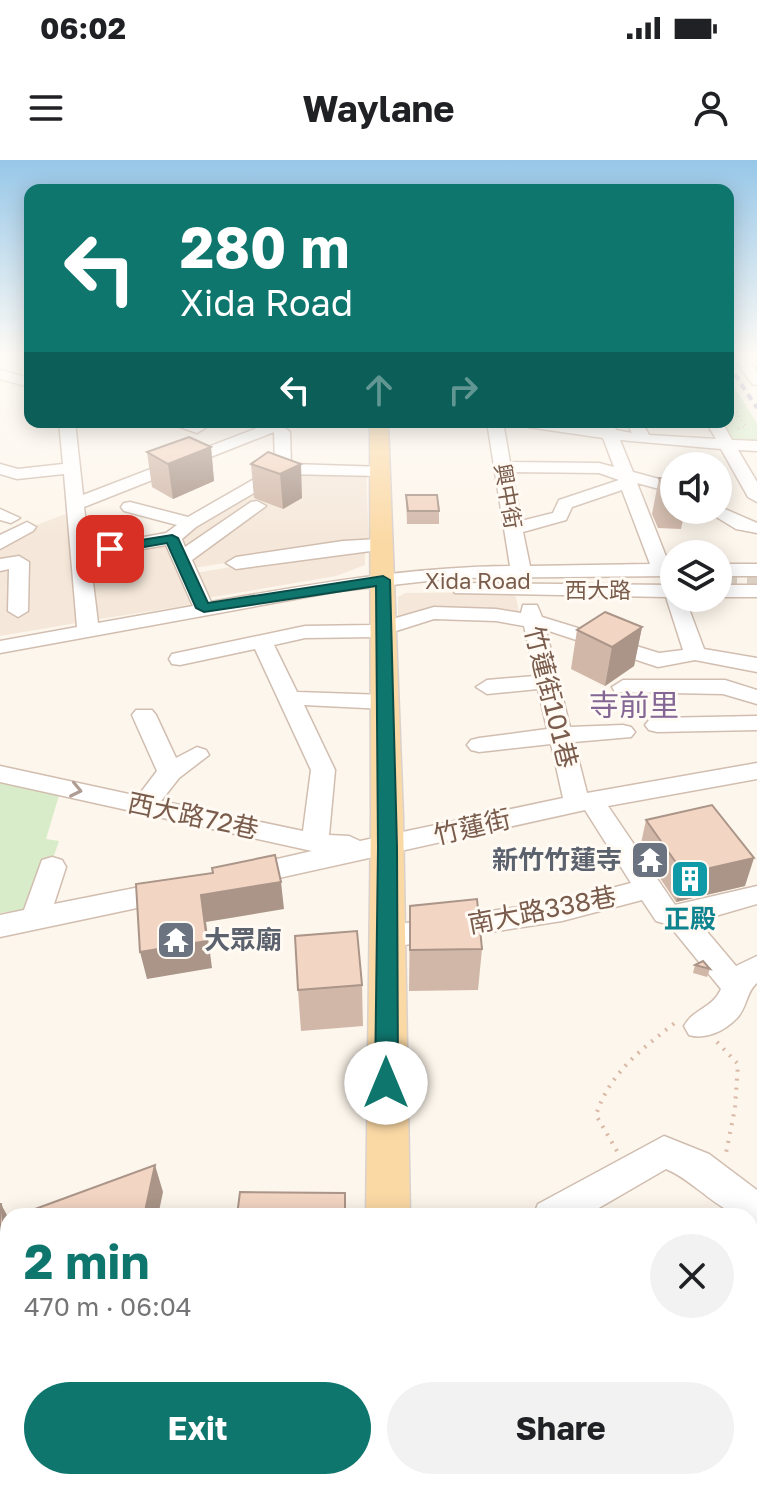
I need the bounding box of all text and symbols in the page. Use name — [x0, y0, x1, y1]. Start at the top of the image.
text: 06:02 — [40, 10, 126, 46]
icon: menu — [24, 86, 68, 130]
icon: person — [689, 86, 733, 130]
text: Waylane — [302, 87, 455, 130]
text: 280 m — [180, 213, 349, 280]
icon: left — [48, 216, 152, 320]
text: Xida Road — [180, 281, 353, 324]
icon: left — [273, 368, 317, 412]
icon: ahead — [357, 368, 401, 412]
icon: right — [441, 368, 485, 412]
map controls — [660, 452, 732, 612]
button: sound — [660, 452, 732, 524]
street label: 興中街 — [489, 461, 528, 531]
pin — [76, 515, 144, 583]
icon: arrive — [88, 527, 132, 571]
button: layers — [660, 540, 732, 612]
street label: Xida Road — [425, 567, 531, 594]
street label: 西大路 — [565, 576, 631, 603]
street label: 竹蓮街101巷 — [519, 623, 584, 771]
district label: 寺前里 — [589, 687, 679, 723]
one-way arrow — [69, 781, 83, 798]
street label: 西大路72巷 — [125, 787, 261, 844]
street label: 竹蓮街 — [430, 803, 513, 850]
temple icon: 新竹竹蓮寺 — [629, 839, 671, 881]
place label: 新竹竹蓮寺 — [492, 844, 622, 875]
building icon: 正殿 — [669, 858, 711, 900]
street label: 南大路338巷 — [465, 880, 619, 939]
place label: 正殿 — [664, 903, 716, 934]
temple icon: 大眾廟 — [155, 919, 197, 961]
place label: 大眾廟 — [204, 924, 282, 955]
position arrow — [344, 1041, 428, 1125]
text: 2 min — [24, 1232, 149, 1290]
button: close — [650, 1234, 734, 1318]
text: 470 m · 06:04 — [24, 1291, 192, 1322]
button: Exit — [24, 1382, 371, 1474]
button: Share — [387, 1382, 734, 1474]

